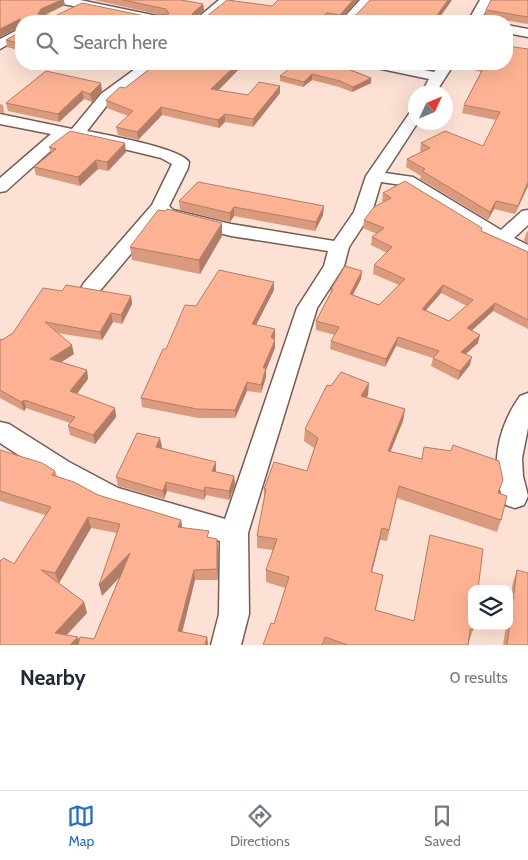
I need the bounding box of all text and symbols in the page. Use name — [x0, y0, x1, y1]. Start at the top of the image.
search box — [15, 15, 513, 70]
icon: search — [33, 29, 61, 57]
text: Search here — [73, 31, 167, 54]
north arrow — [408, 85, 453, 130]
map controls — [468, 585, 513, 630]
button: layers — [468, 585, 513, 630]
text: Nearby — [20, 665, 86, 690]
text: 0 results — [449, 668, 508, 687]
tab: Map — [67, 802, 95, 850]
tab: Directions — [230, 802, 290, 850]
tab: Saved — [424, 802, 461, 850]

